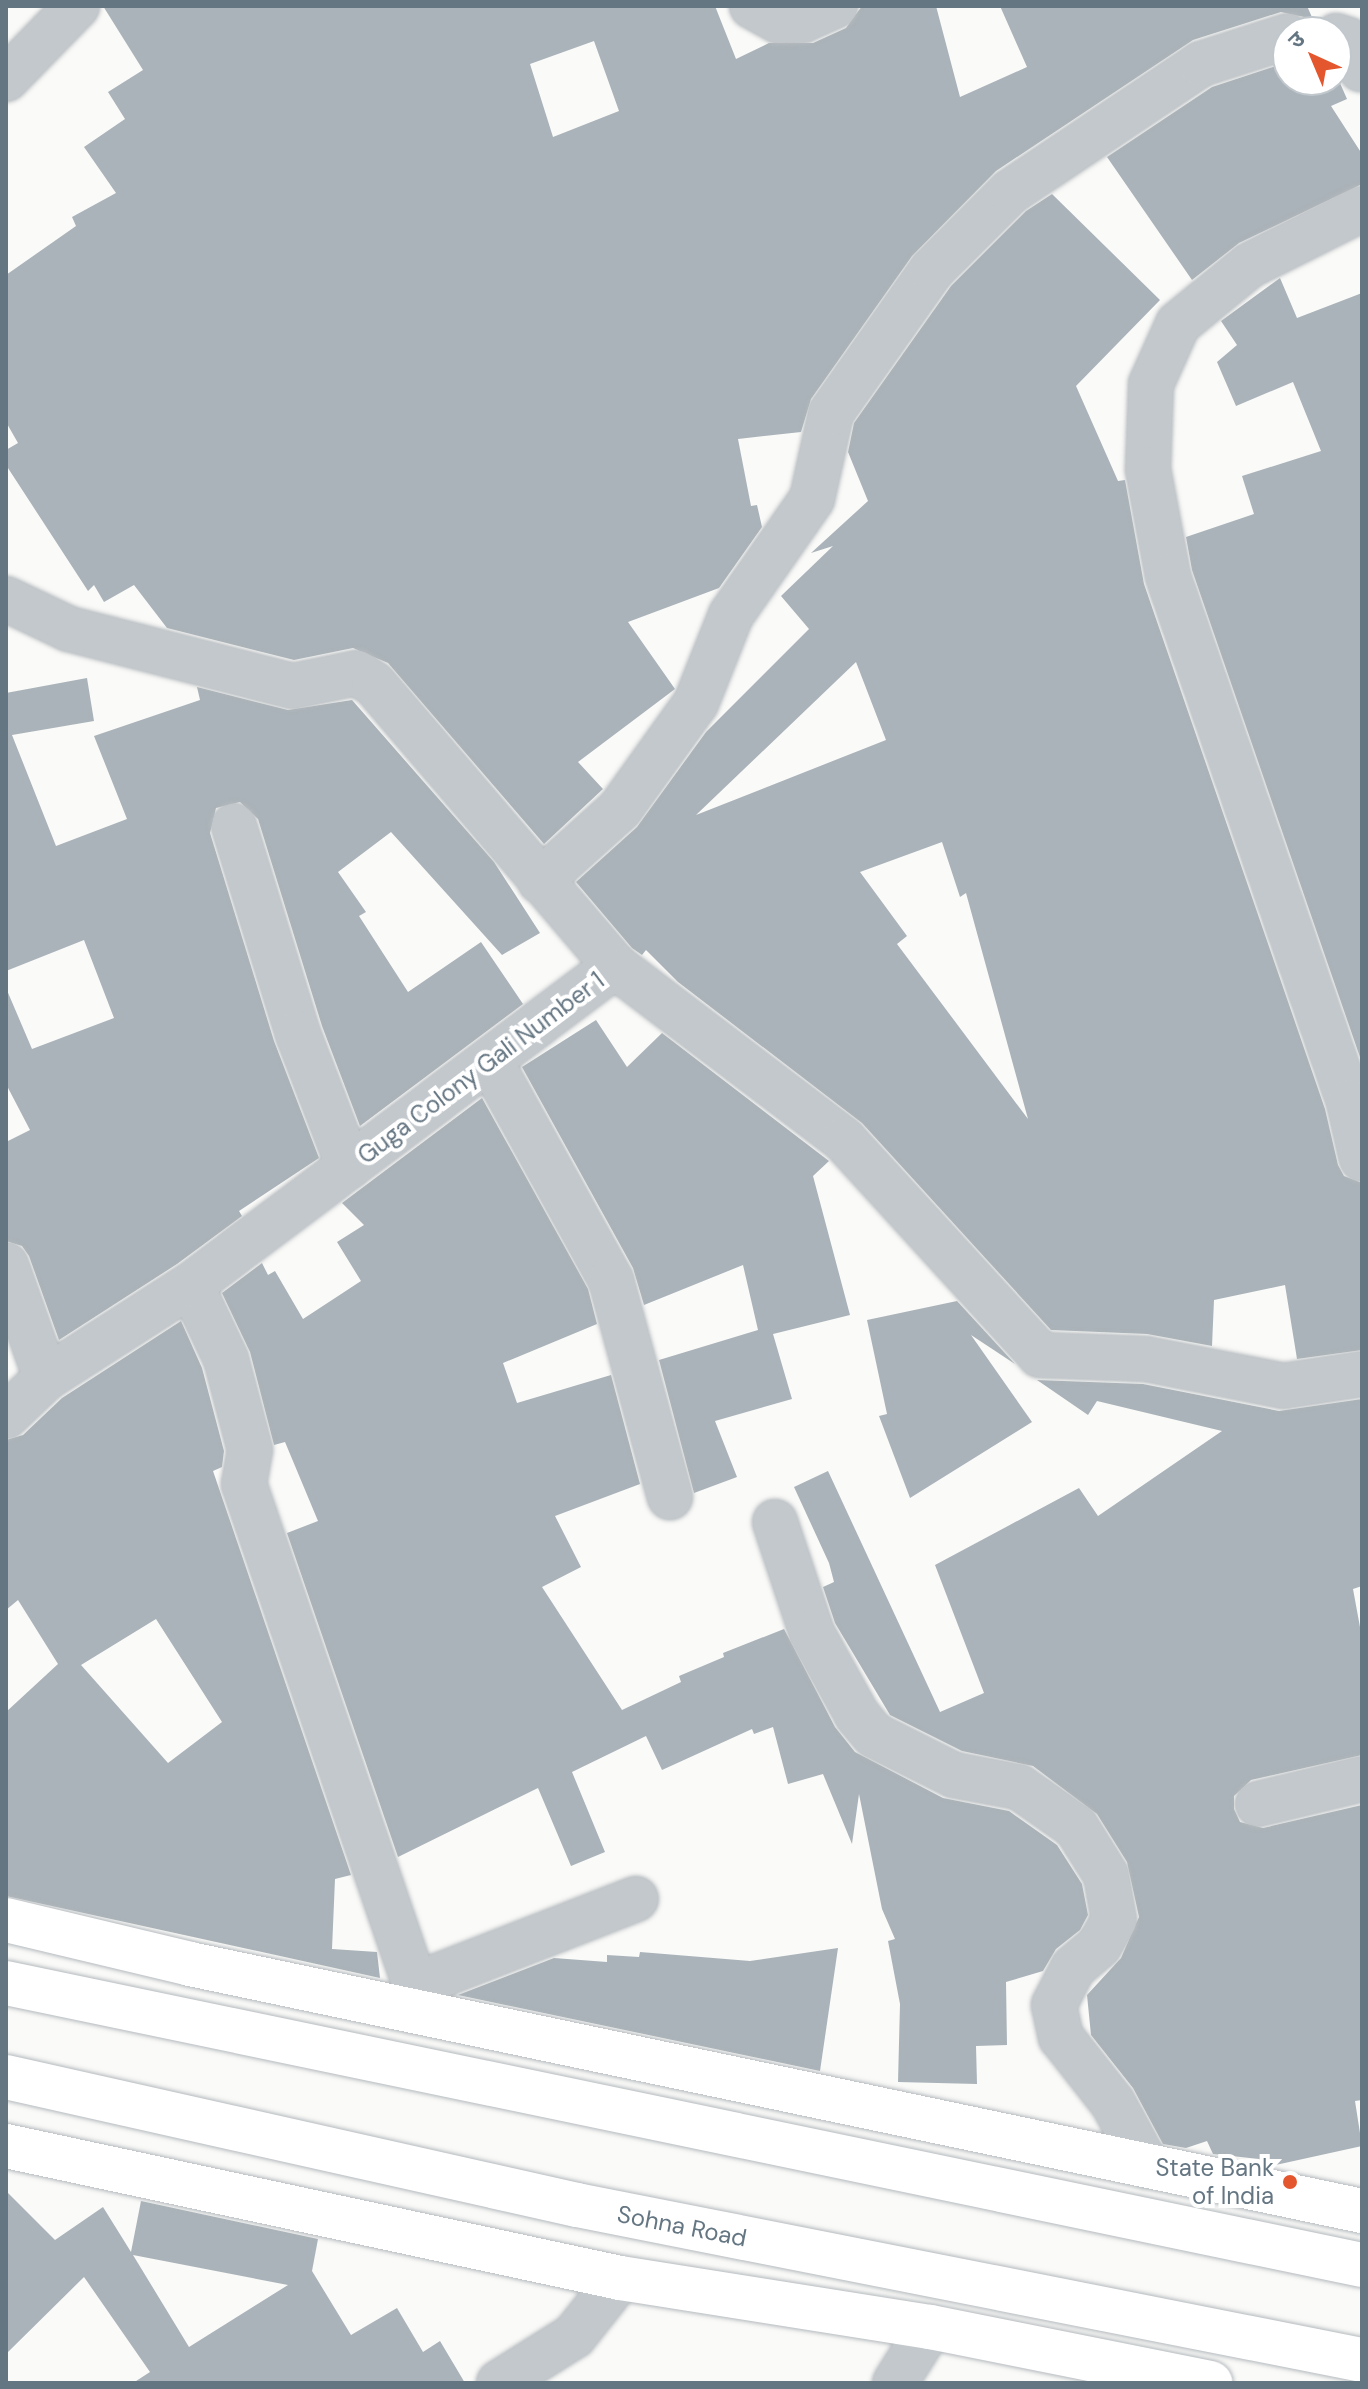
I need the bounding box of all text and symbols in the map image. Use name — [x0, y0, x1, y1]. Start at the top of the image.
north arrow — [1272, 16, 1352, 96]
text: उ — [1282, 25, 1311, 55]
street label: Guga Colony Gali Number 1 — [352, 966, 610, 1170]
place label: State Bank of India — [1155, 2154, 1274, 2210]
marker: State Bank of India — [1281, 2173, 1299, 2191]
street label: Sohna Road — [615, 2199, 749, 2253]

